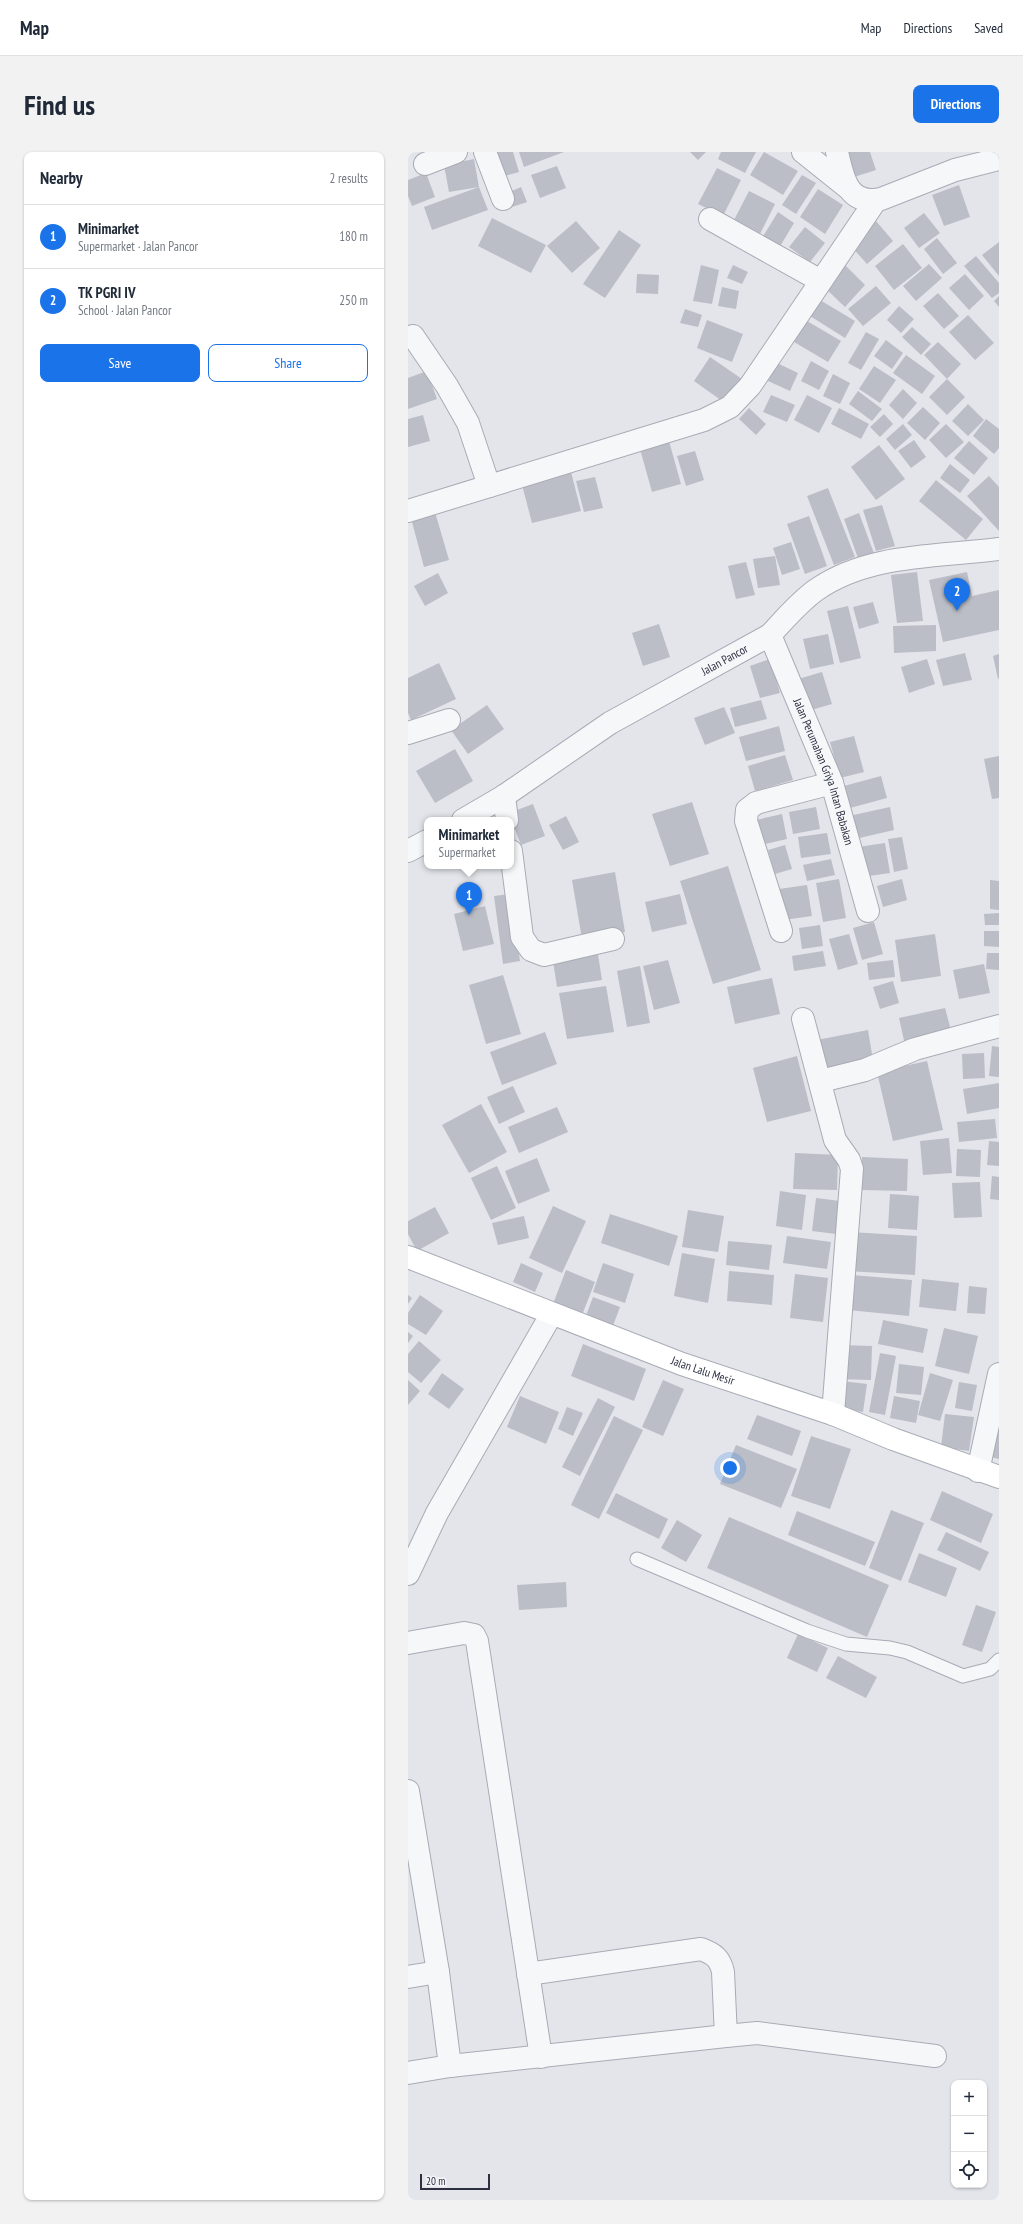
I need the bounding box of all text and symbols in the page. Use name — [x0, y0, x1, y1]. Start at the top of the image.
text: Map — [20, 16, 49, 40]
text: Map — [861, 19, 881, 37]
text: Directions — [903, 19, 952, 37]
text: Saved — [974, 19, 1003, 37]
button: Directions — [913, 85, 999, 123]
text: Find us — [24, 86, 95, 123]
text: Nearby — [40, 167, 83, 189]
text: 2 results — [329, 170, 368, 187]
text: Minimarket — [78, 219, 139, 238]
text: 1 — [50, 228, 56, 245]
text: 180 m — [339, 228, 368, 245]
text: Supermarket · Jalan Pancor — [78, 238, 198, 255]
text: TK PGRI IV — [78, 283, 135, 302]
text: 2 — [50, 292, 56, 309]
text: 250 m — [339, 292, 368, 309]
text: School · Jalan Pancor — [78, 302, 171, 319]
button: Save — [40, 344, 200, 382]
button: Share — [208, 344, 368, 382]
pin: 2 — [944, 578, 970, 611]
street label: Jalan Pancor — [698, 640, 751, 679]
street label: Jalan Perumahan Griya Intan Babakan — [790, 695, 857, 847]
popup — [424, 817, 514, 869]
text: Minimarket — [439, 825, 499, 844]
text: Supermarket — [439, 844, 495, 861]
pin: 1 — [456, 882, 482, 915]
street label: Jalan Lalu Mesir — [668, 1352, 737, 1388]
your location — [720, 1458, 740, 1478]
map controls — [951, 2080, 987, 2188]
button: + — [951, 2080, 987, 2116]
button: − — [951, 2116, 987, 2152]
button: locate — [951, 2152, 987, 2188]
scale bar — [420, 2172, 490, 2191]
text: 20 m — [426, 2174, 445, 2188]

